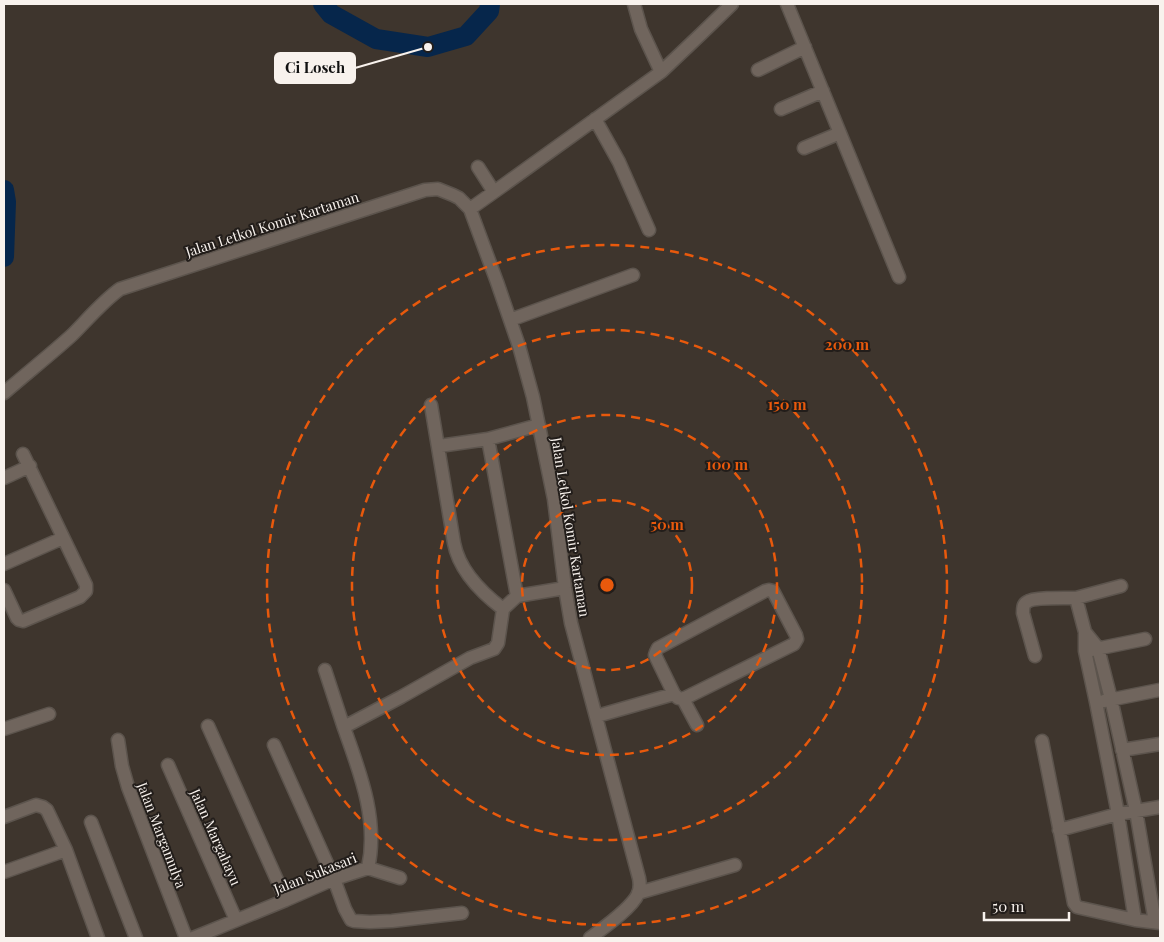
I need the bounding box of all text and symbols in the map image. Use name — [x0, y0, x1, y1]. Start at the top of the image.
callout: Ci Loseh — [275, 53, 355, 83]
text: Ci Loseh — [285, 57, 345, 77]
street label: Jalan Letkol Komir Kartaman — [182, 187, 362, 261]
text: 200 m — [825, 334, 870, 354]
text: 150 m — [767, 394, 807, 414]
street label: Jalan Letkol Komir Kartaman — [547, 435, 595, 619]
text: 100 m — [706, 454, 749, 474]
text: 50 m — [650, 514, 684, 534]
centre of rings — [598, 576, 616, 594]
street label: Jalan Margamulya — [133, 778, 191, 891]
street label: Jalan Margahayu — [186, 785, 246, 888]
street label: Jalan Sukasari — [270, 848, 359, 899]
scale bar — [984, 890, 1069, 922]
text: 50 m — [992, 896, 1025, 916]

